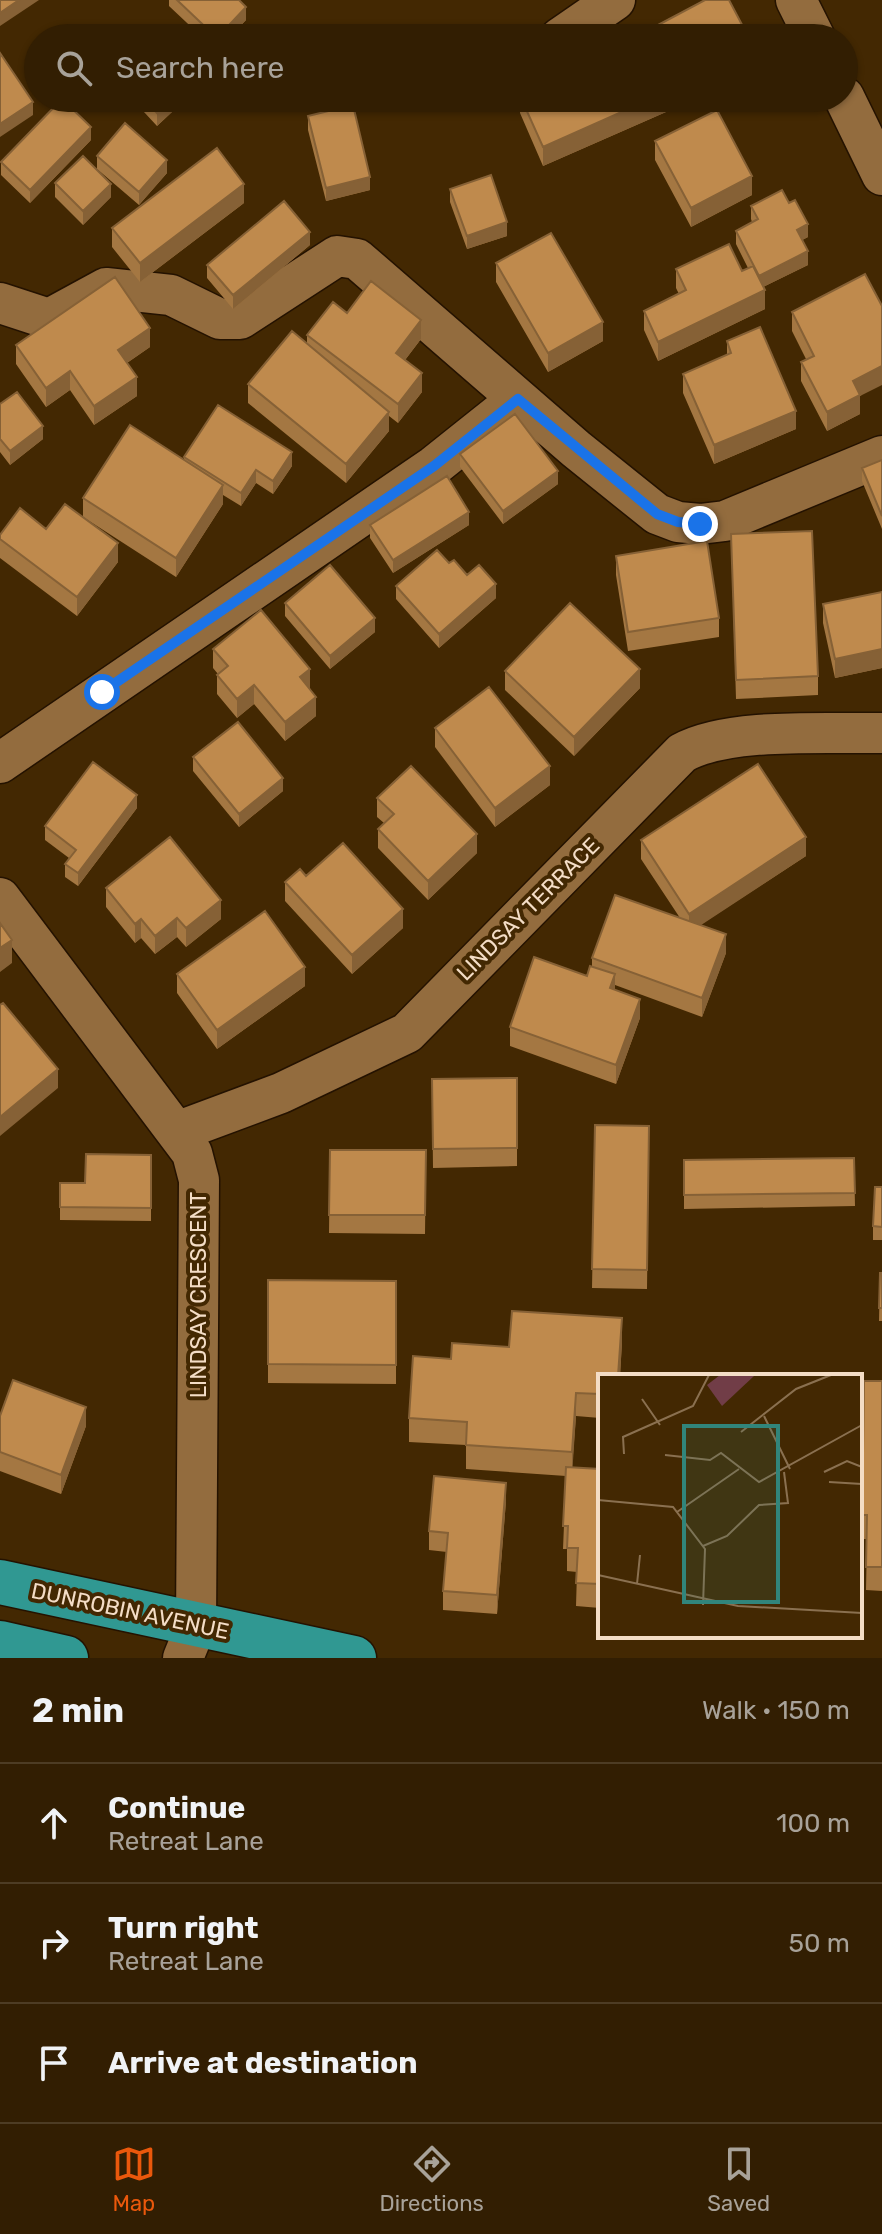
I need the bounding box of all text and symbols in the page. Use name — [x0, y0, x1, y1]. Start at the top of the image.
search box — [24, 24, 858, 112]
icon: search — [52, 46, 96, 90]
text: Search here — [116, 50, 284, 86]
route end — [682, 506, 718, 542]
route start — [84, 674, 120, 710]
street label: LINDSAY TERRACE — [451, 832, 605, 986]
street label: LINDSAY CRESCENT — [185, 1191, 212, 1398]
inset map — [598, 1374, 862, 1638]
street label: DUNROBIN AVENUE — [29, 1577, 231, 1645]
text: 2 min — [32, 1690, 124, 1731]
text: Walk · 150 m — [702, 1695, 850, 1726]
text: Continue — [108, 1790, 245, 1826]
icon: ahead — [32, 1801, 76, 1845]
text: 100 m — [776, 1808, 850, 1839]
text: Retreat Lane — [108, 1826, 264, 1857]
text: Turn right — [108, 1910, 259, 1946]
icon: right — [32, 1921, 76, 1965]
text: 50 m — [789, 1928, 850, 1959]
text: Retreat Lane — [108, 1946, 264, 1977]
icon: arrive — [32, 2041, 76, 2085]
text: Arrive at destination — [108, 2045, 418, 2081]
tab: Map — [112, 2142, 156, 2217]
tab: Directions — [379, 2142, 484, 2217]
tab: Saved — [707, 2142, 770, 2217]

